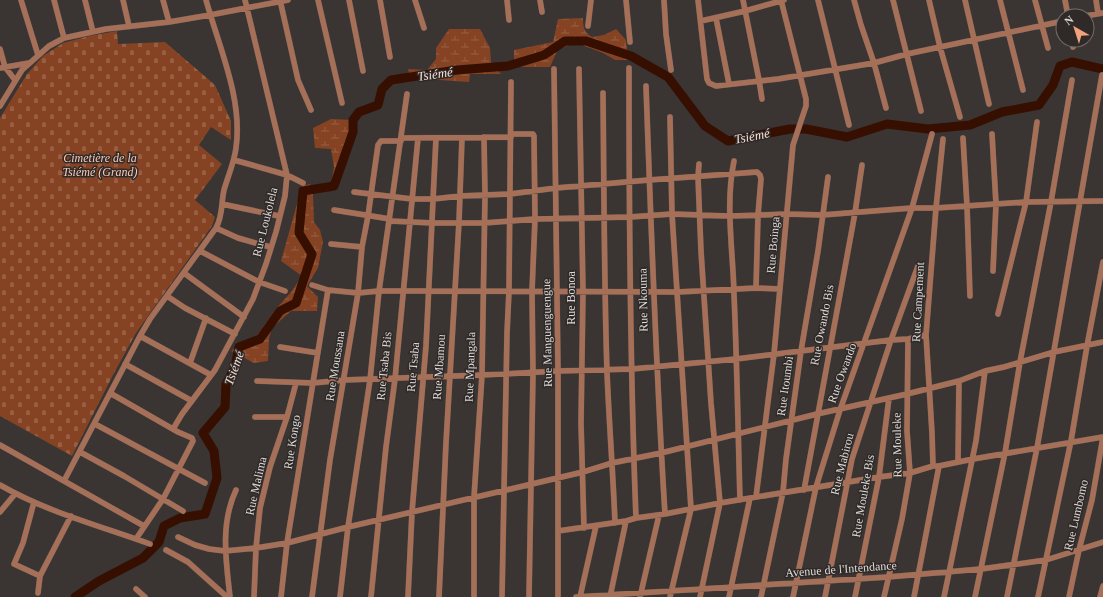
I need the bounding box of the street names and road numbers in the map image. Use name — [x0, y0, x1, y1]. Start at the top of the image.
street label: Rue Loukolela — [250, 185, 281, 258]
street label: Rue Boinga — [764, 215, 783, 274]
street label: Rue Campement — [909, 261, 927, 342]
street label: Rue Nkouma — [635, 267, 651, 332]
street label: Rue Bonoa — [564, 271, 578, 325]
street label: Rue Manguenguengue — [539, 279, 555, 387]
street label: Rue Owando Bis — [807, 283, 837, 367]
street label: Rue Moussana — [323, 329, 348, 402]
street label: Rue Tsaba Bis — [373, 331, 395, 401]
street label: Rue Mpangala — [462, 331, 478, 402]
street label: Rue Mbamou — [430, 334, 448, 400]
street label: Rue Tsaba — [404, 341, 422, 392]
street label: Rue Owando — [825, 341, 859, 405]
street label: Rue Itoumbi — [774, 354, 796, 417]
street label: Rue Mouleke — [889, 412, 905, 478]
street label: Rue Kongo — [281, 414, 303, 470]
street label: Rue Mabirou — [828, 431, 856, 497]
street label: Rue Mouleke Bis — [849, 453, 877, 539]
street label: Rue Malima — [242, 455, 270, 517]
street label: Rue Lumbomo — [1061, 478, 1091, 552]
street label: Avenue de l'Intendance — [785, 558, 897, 580]

